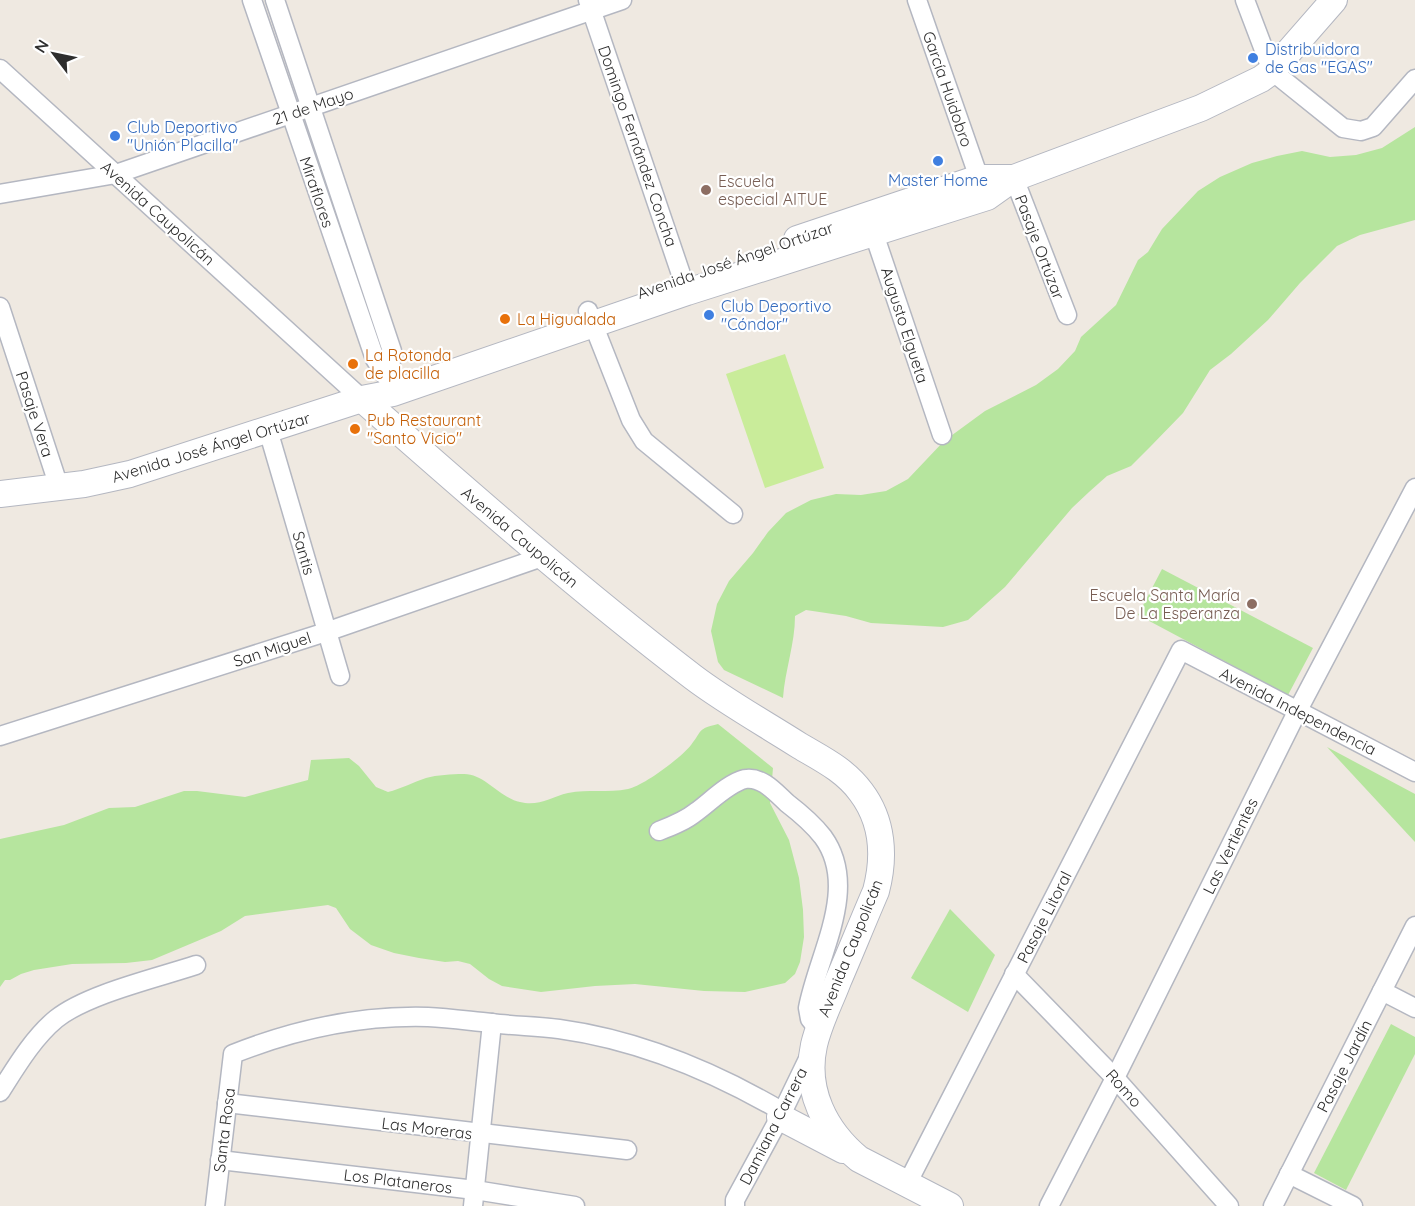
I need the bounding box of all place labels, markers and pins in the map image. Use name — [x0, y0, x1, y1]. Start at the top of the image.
place label: Distribuidora de Gas "EGAS" — [1265, 39, 1373, 77]
marker: Distribuidora de Gas "EGAS" — [1246, 51, 1260, 65]
place label: Club Deportivo "Unión Placilla" — [127, 117, 238, 155]
marker: Club Deportivo "Unión Placilla" — [108, 129, 122, 143]
marker: Master Home — [931, 154, 945, 168]
place label: Master Home — [888, 170, 988, 190]
place label: Escuela especial AITUE — [718, 171, 827, 209]
marker: Escuela especial AITUE — [699, 183, 713, 197]
place label: Club Deportivo "Cóndor" — [721, 296, 831, 334]
marker: Club Deportivo "Cóndor" — [702, 308, 716, 322]
place label: La Higualada — [517, 309, 616, 329]
marker: La Higualada — [498, 312, 512, 326]
place label: La Rotonda de placilla — [365, 345, 452, 383]
marker: La Rotonda de placilla — [346, 357, 360, 371]
place label: Pub Restaurant "Santo Vicio" — [367, 410, 481, 448]
marker: Pub Restaurant "Santo Vicio" — [348, 422, 362, 436]
place label: Escuela Santa María De La Esperanza — [1090, 585, 1240, 623]
marker: Escuela Santa María De La Esperanza — [1245, 597, 1259, 611]

